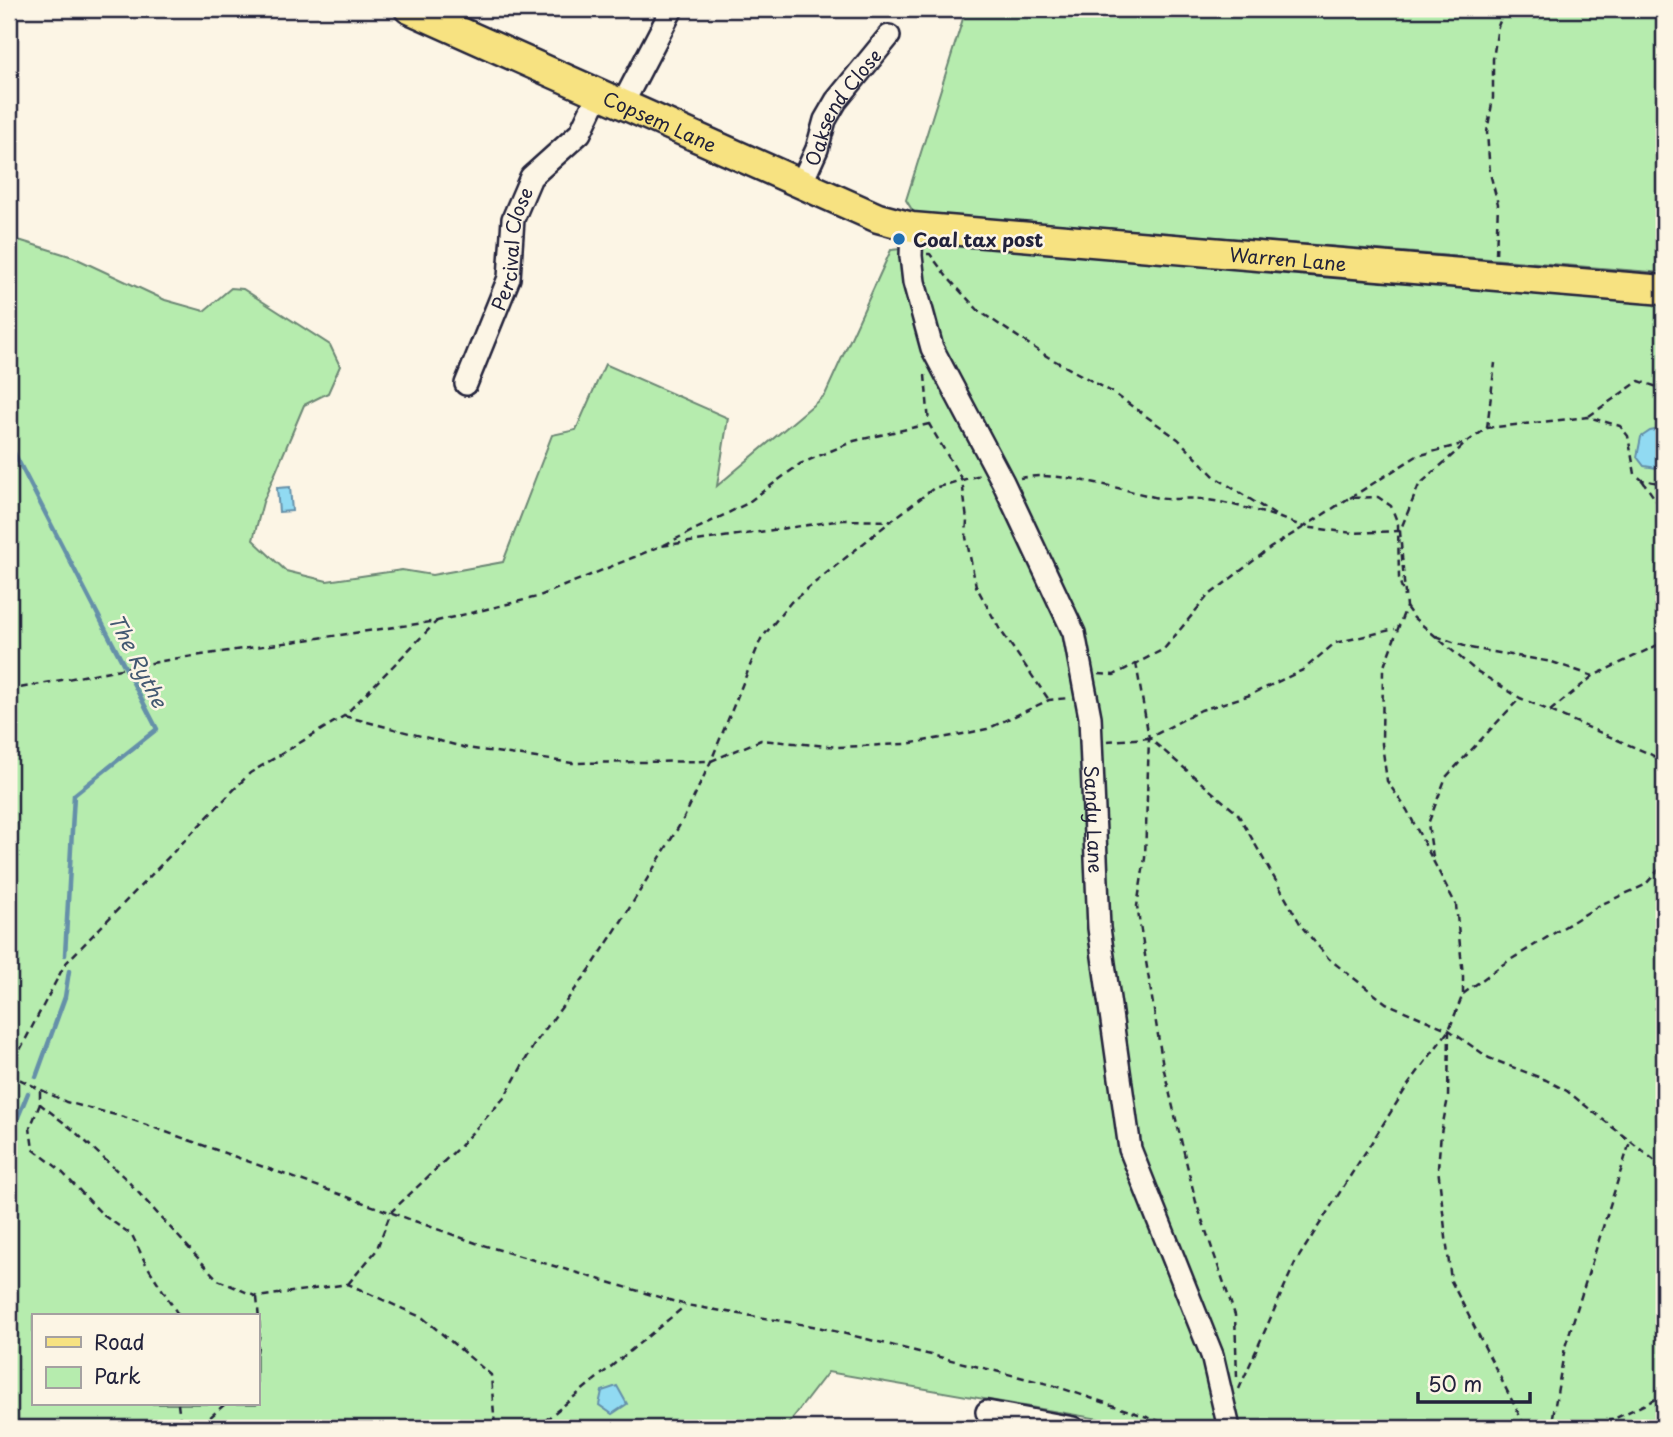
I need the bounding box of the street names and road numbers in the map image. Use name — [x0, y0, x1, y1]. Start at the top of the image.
street label: Oaksend Close — [797, 42, 887, 170]
street label: Copsem Lane — [599, 83, 722, 159]
street label: Percival Close — [483, 182, 539, 315]
street label: Warren Lane — [1228, 240, 1348, 277]
street label: Sandy Lane — [1078, 765, 1111, 874]

